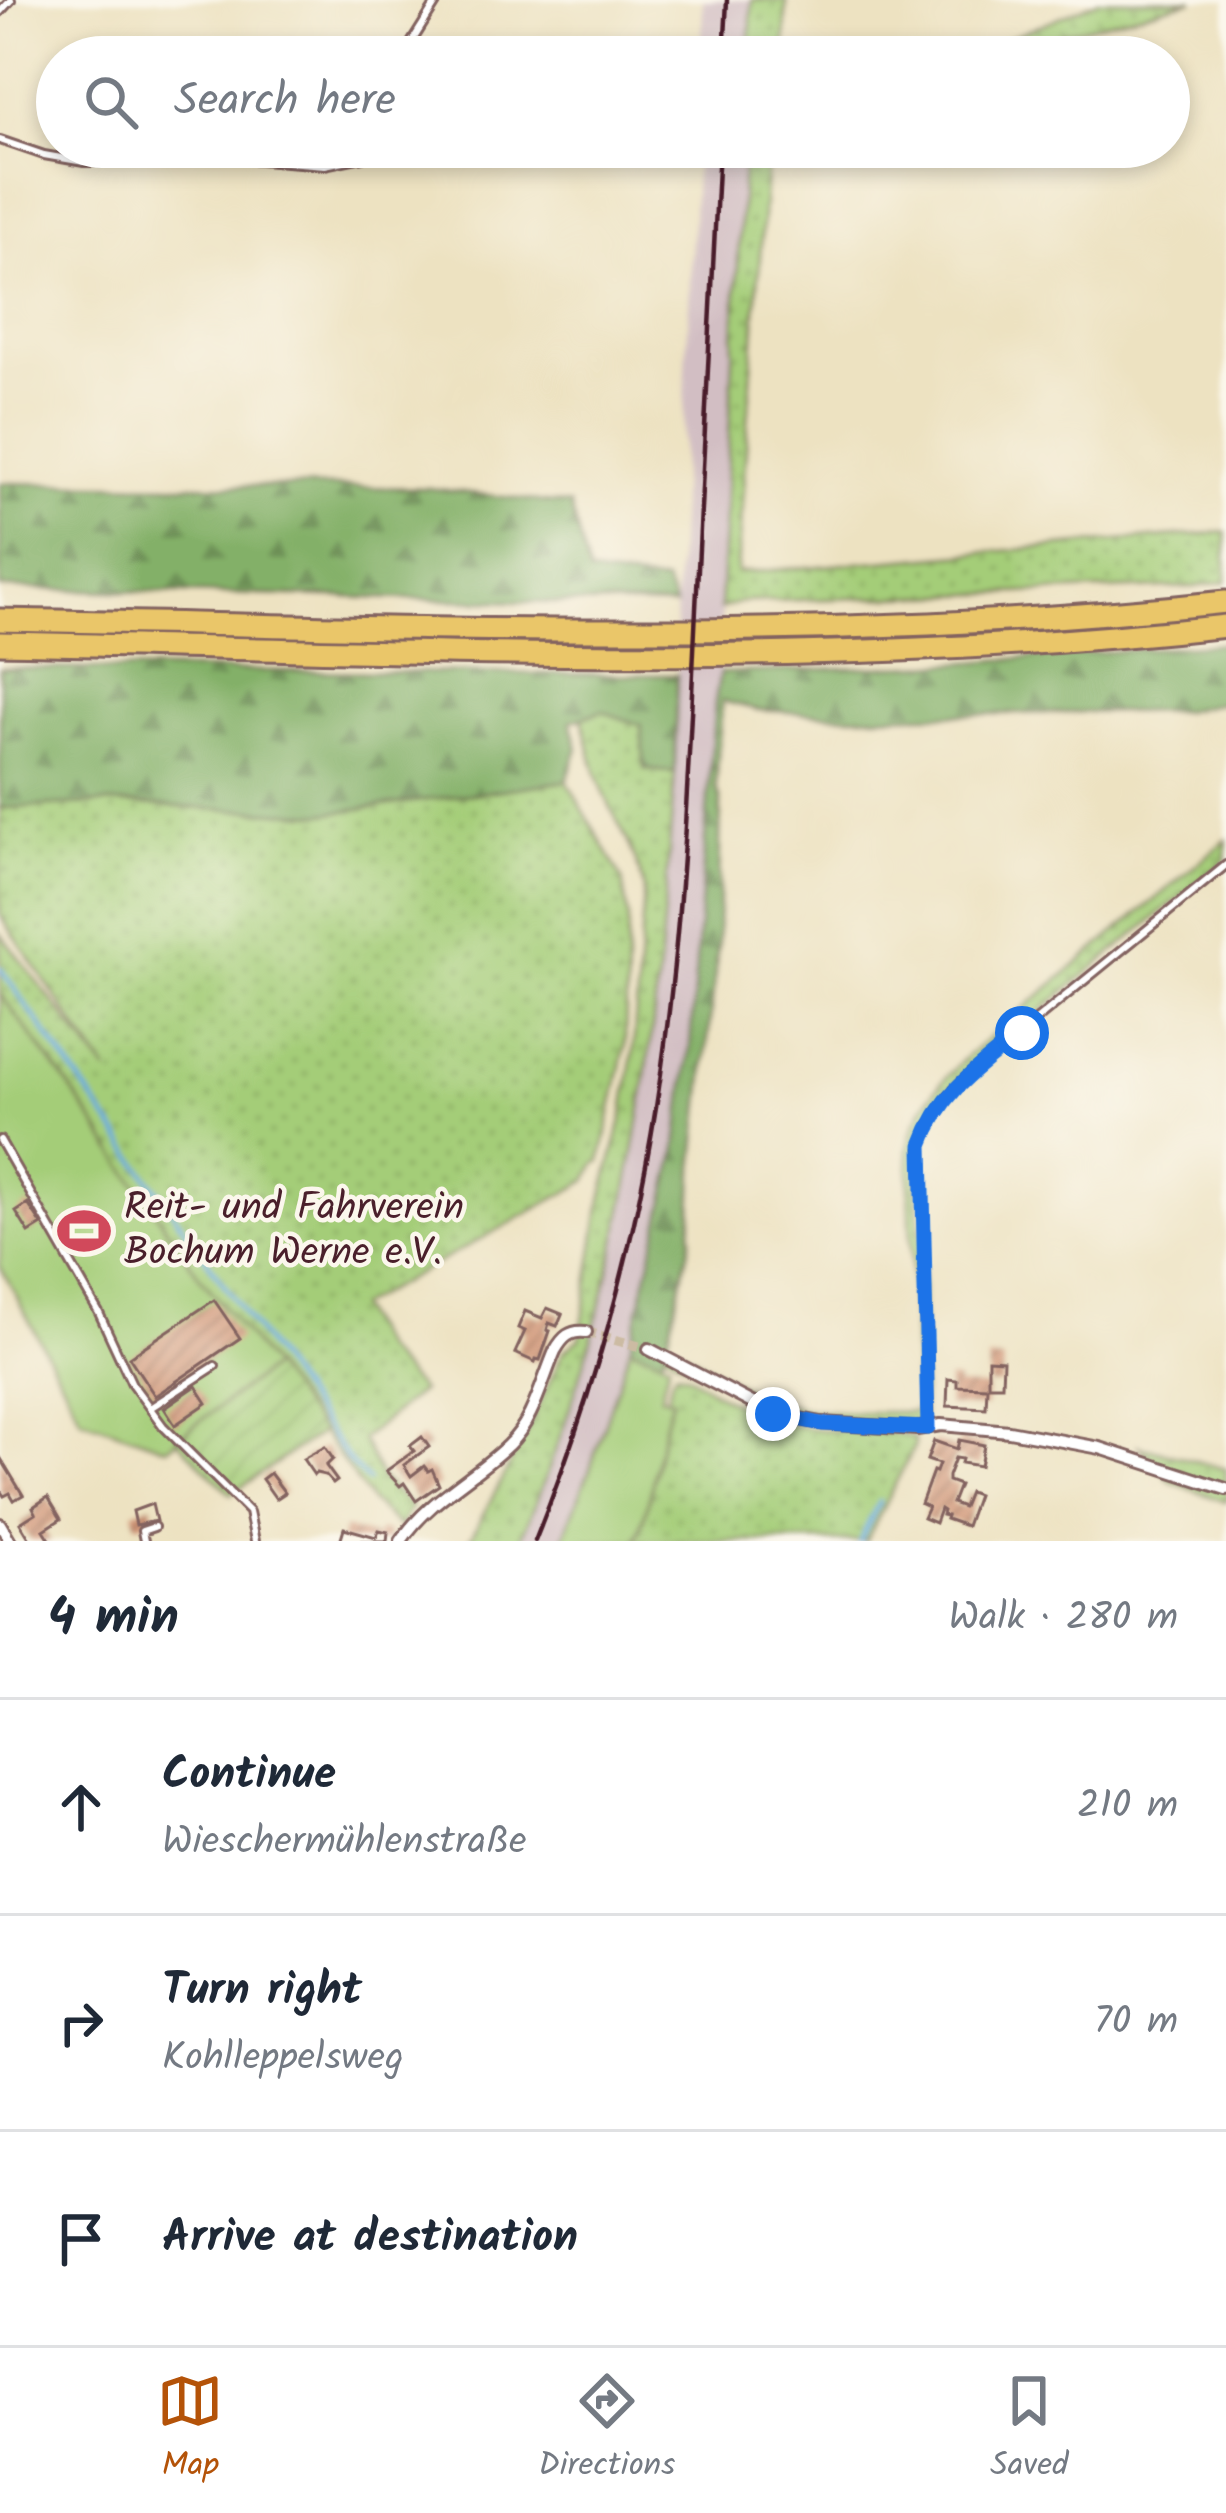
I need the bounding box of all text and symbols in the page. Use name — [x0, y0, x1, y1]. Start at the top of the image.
search box — [36, 36, 1190, 168]
text: Search here — [174, 66, 396, 138]
icon: search — [78, 69, 144, 135]
route start — [995, 1006, 1049, 1060]
place label: Reit- und Fahrverein Bochum Werne e.V. — [124, 1178, 464, 1285]
sports icon: Reit- und Fahrverein Bochum Werne e.V. — [55, 1202, 113, 1260]
route end — [746, 1387, 800, 1441]
text: 4 min — [48, 1579, 179, 1660]
text: Walk · 280 m — [949, 1588, 1178, 1650]
text: Continue — [162, 1740, 336, 1812]
icon: ahead — [48, 1774, 114, 1840]
text: 210 m — [1077, 1776, 1178, 1838]
text: Wieschermühlenstraße — [162, 1812, 526, 1874]
text: Turn right — [162, 1956, 362, 2028]
icon: right — [48, 1990, 114, 2056]
text: 70 m — [1094, 1992, 1178, 2054]
text: Kohlleppelsweg — [162, 2028, 404, 2090]
text: Arrive at destination — [162, 2203, 578, 2275]
icon: arrive — [48, 2206, 114, 2272]
tab: Map — [157, 2368, 223, 2493]
tab: Directions — [538, 2368, 675, 2493]
tab: Saved — [990, 2368, 1069, 2493]

